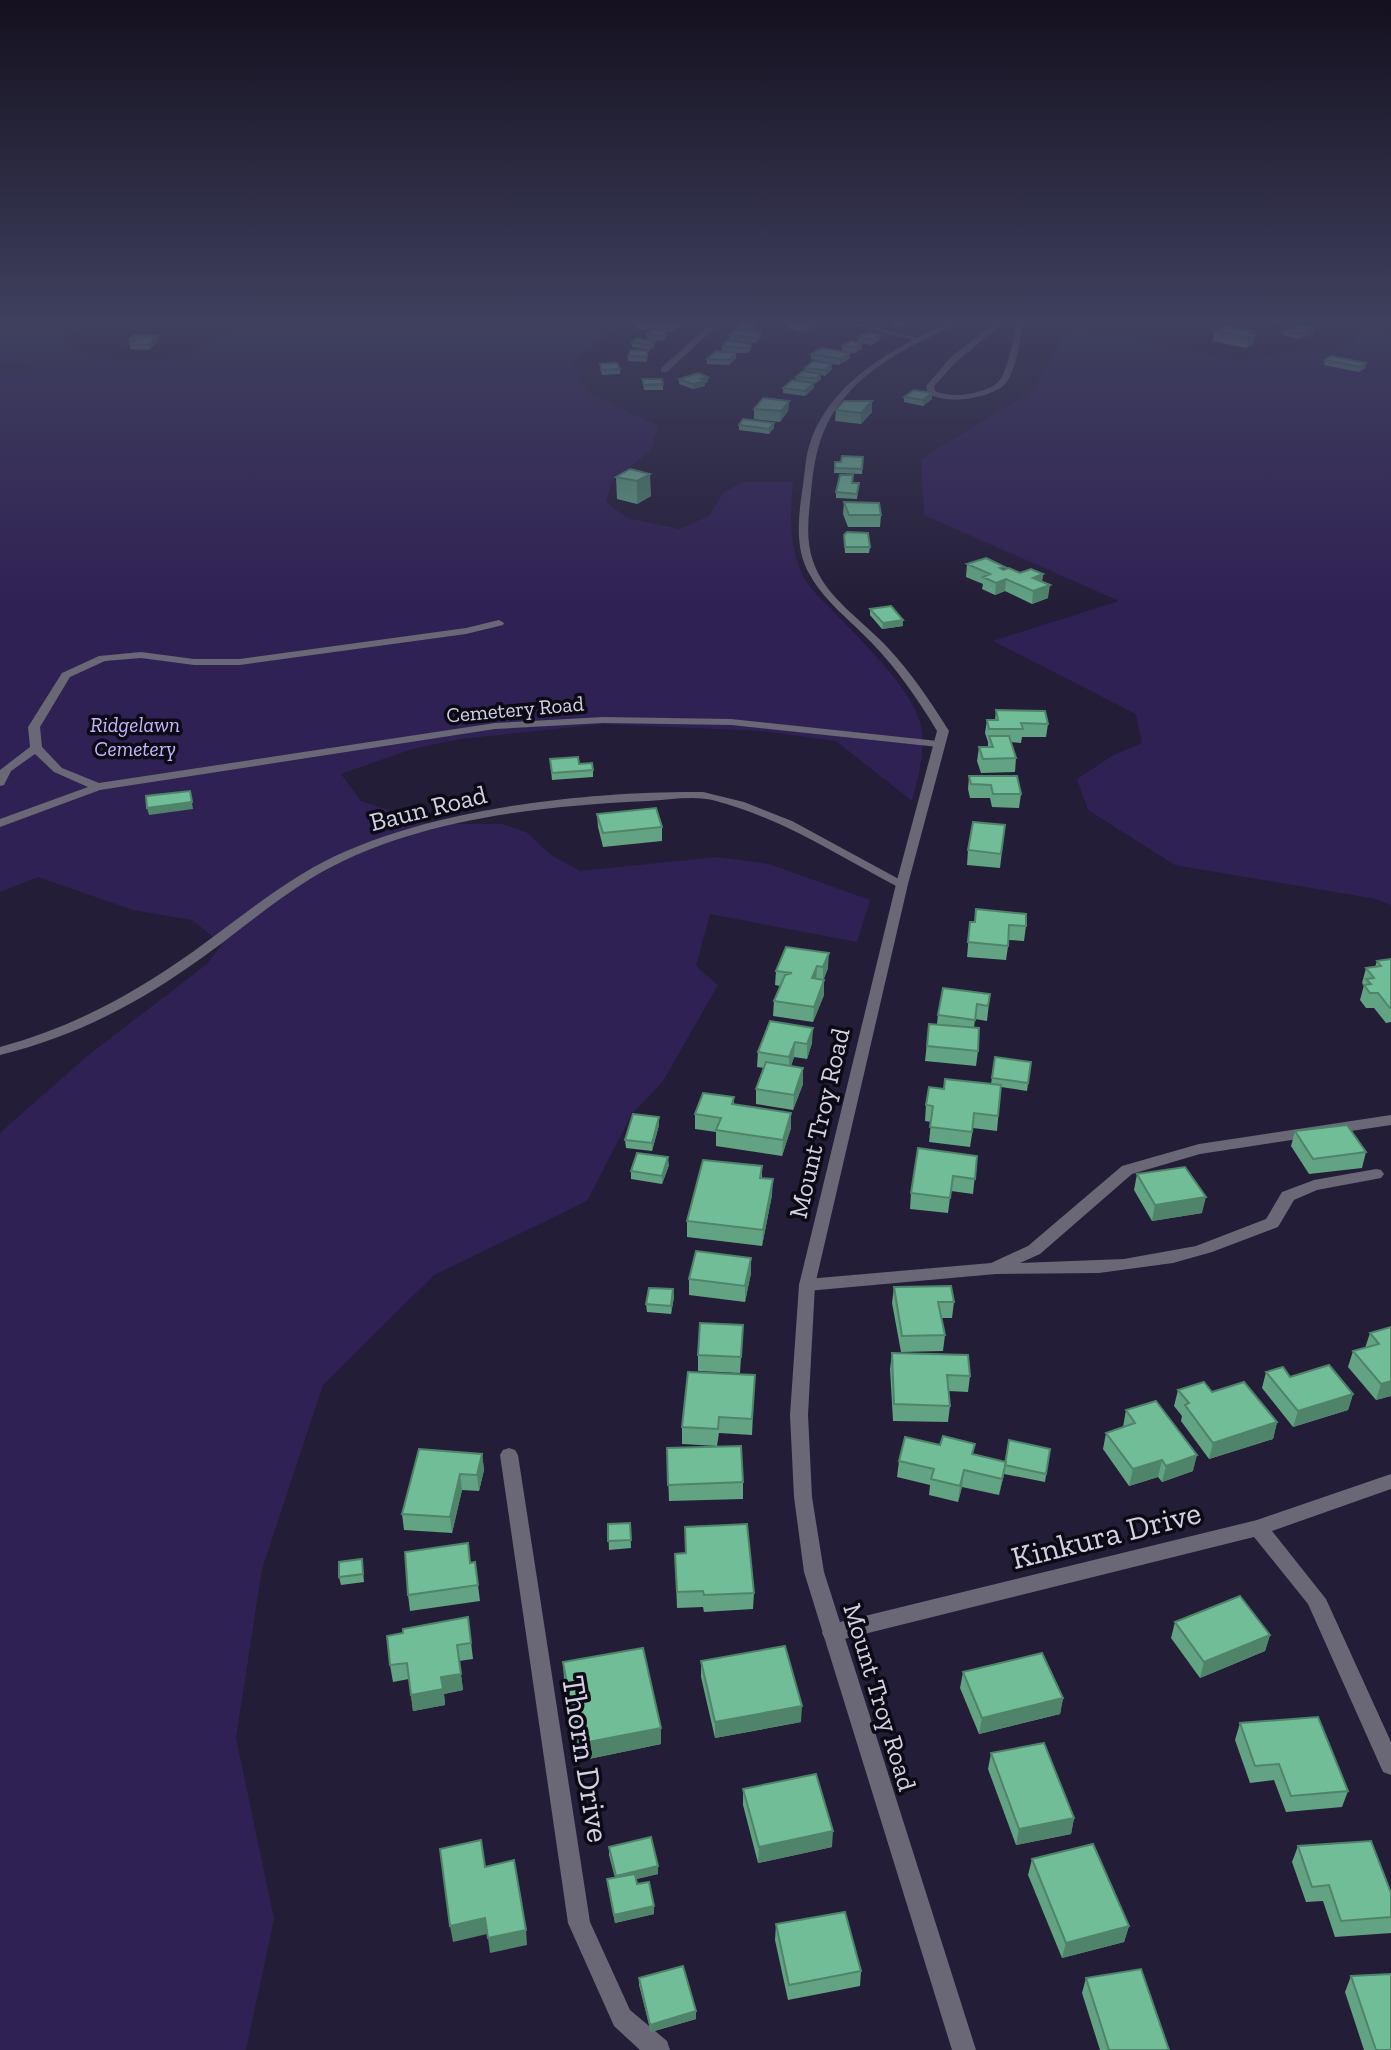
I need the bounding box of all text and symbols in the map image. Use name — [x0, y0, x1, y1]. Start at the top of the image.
street label: Cemetery Road — [445, 690, 585, 727]
park label: Ridgelawn Cemetery — [90, 712, 180, 761]
street label: Baun Road — [366, 778, 490, 838]
street label: Mount Troy Road — [782, 1025, 856, 1221]
street label: Kinkura Drive — [1007, 1493, 1205, 1577]
street label: Mount Troy Road — [836, 1599, 924, 1795]
street label: Thorn Drive — [554, 1673, 618, 1845]

